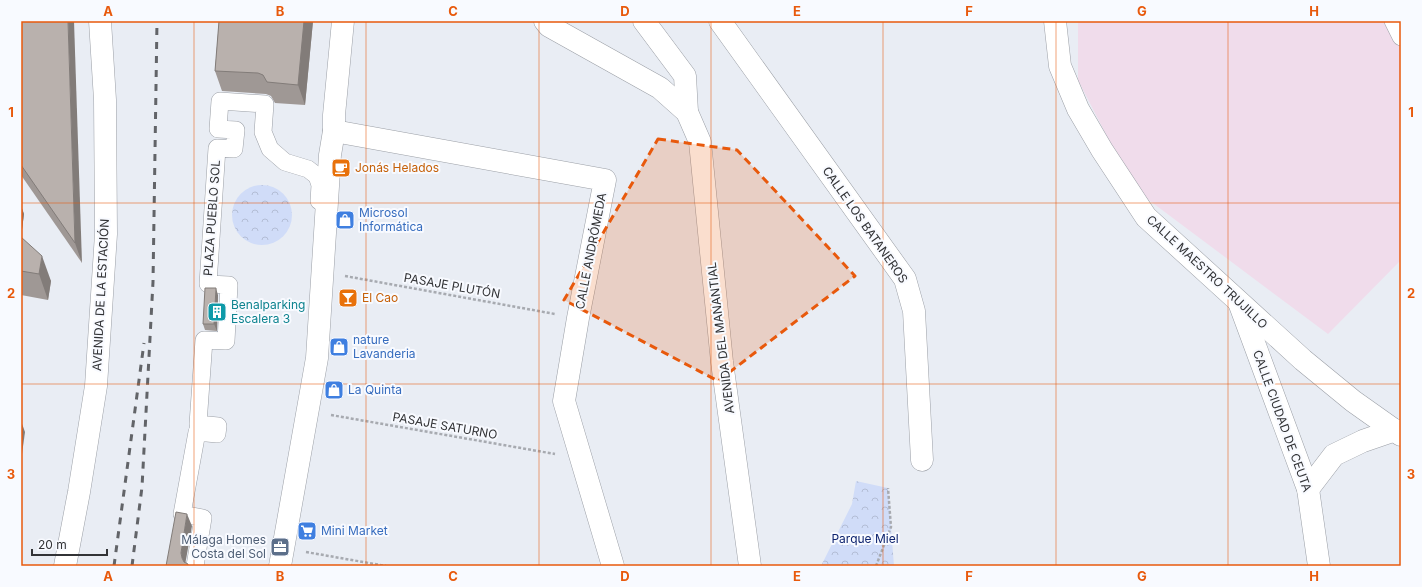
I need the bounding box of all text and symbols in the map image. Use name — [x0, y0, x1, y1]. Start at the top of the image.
text: A — [103, 3, 113, 19]
text: B — [276, 3, 285, 19]
text: C — [448, 3, 458, 19]
text: D — [620, 3, 630, 19]
text: E — [793, 3, 801, 19]
text: F — [965, 3, 973, 19]
text: G — [1137, 3, 1147, 19]
text: H — [1309, 3, 1319, 19]
text: 1 — [8, 104, 14, 120]
text: 1 — [1408, 104, 1414, 120]
cafe icon: Jonás Helados — [330, 157, 352, 179]
street label: PLAZA PUEBLO SOL — [200, 159, 223, 276]
place label: Jonás Helados — [355, 160, 439, 175]
street label: CALLE LOS BATANEROS — [820, 164, 911, 286]
street label: CALLE ANDRÓMEDA — [572, 191, 609, 310]
place label: Microsol Informática — [359, 205, 423, 234]
shop icon: Microsol Informática — [334, 209, 356, 231]
street label: CALLE MAESTRO TRUJILLO — [1144, 212, 1271, 332]
street label: AVENIDA DE LA ESTACIÓN — [89, 218, 112, 372]
street label: AVENIDA DEL MANANTIAL — [704, 261, 737, 415]
street label: PASAJE PLUTÓN — [403, 270, 501, 301]
text: 2 — [7, 285, 15, 301]
text: 2 — [1407, 285, 1415, 301]
bar icon: El Cao — [337, 287, 359, 309]
place label: El Cao — [362, 290, 398, 305]
place label: Benalparking Escalera 3 — [231, 297, 305, 326]
building icon: Benalparking Escalera 3 — [206, 301, 228, 323]
place label: nature Lavanderia — [353, 332, 416, 361]
shop icon: nature Lavanderia — [328, 336, 350, 358]
street label: CALLE CIUDAD DE CEUTA — [1250, 348, 1315, 494]
shop icon: La Quinta — [323, 379, 345, 401]
place label: La Quinta — [348, 382, 402, 397]
street label: PASAJE SATURNO — [392, 409, 499, 442]
text: 3 — [7, 466, 15, 482]
text: 3 — [1407, 466, 1415, 482]
supermarket icon: Mini Market — [296, 520, 318, 542]
place label: Mini Market — [321, 523, 388, 538]
scale bar — [32, 531, 107, 557]
park label: Parque Miel — [831, 531, 899, 546]
place label: Málaga Homes Costa del Sol — [181, 532, 266, 561]
office icon: Málaga Homes Costa del Sol — [269, 536, 291, 558]
text: 20 m — [38, 537, 67, 552]
text: A — [103, 568, 113, 584]
text: B — [276, 568, 285, 584]
text: C — [448, 568, 458, 584]
text: D — [620, 568, 630, 584]
text: E — [793, 568, 801, 584]
text: F — [965, 568, 973, 584]
text: G — [1137, 568, 1147, 584]
text: H — [1309, 568, 1319, 584]

